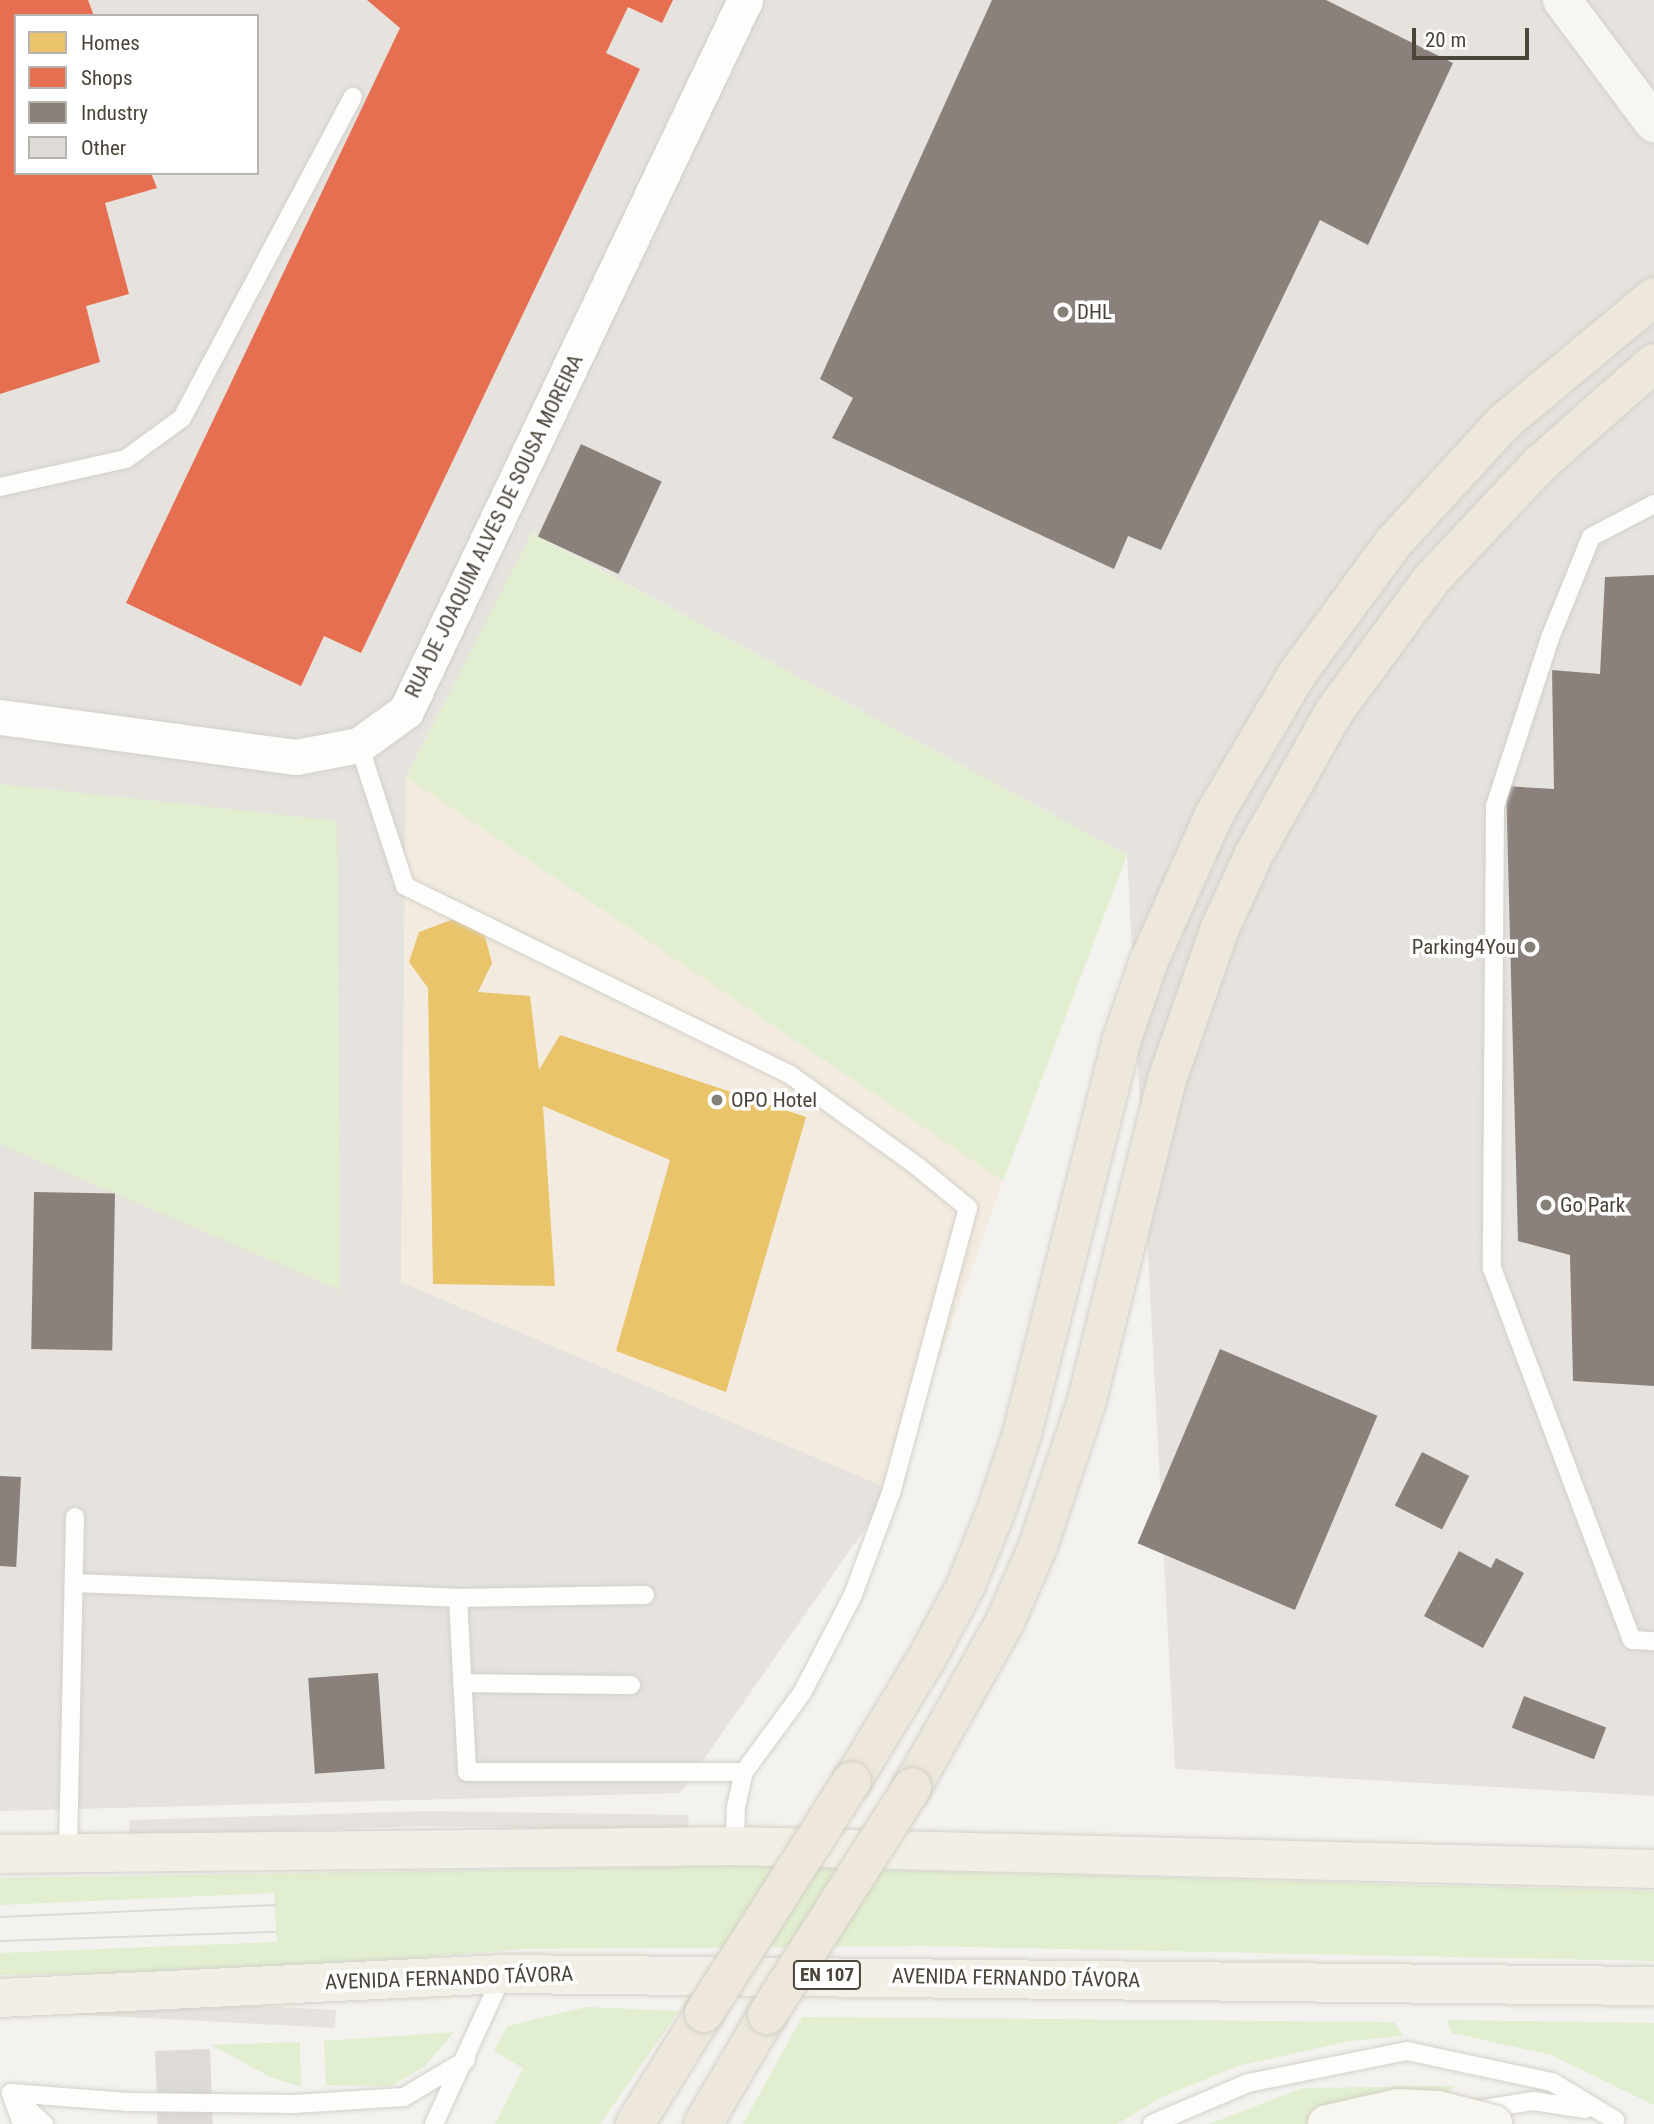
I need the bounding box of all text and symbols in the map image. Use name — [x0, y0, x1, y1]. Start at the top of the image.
legend — [14, 14, 259, 175]
scale bar — [1416, 14, 1533, 58]
text: 20 m — [1425, 28, 1466, 52]
text: Homes — [81, 31, 140, 55]
text: Shops — [81, 66, 133, 90]
text: Industry — [81, 101, 148, 125]
text: Other — [81, 136, 126, 160]
place label: DHL — [1077, 299, 1112, 325]
marker: DHL — [1055, 304, 1071, 320]
street label: RUA DE JOAQUIM ALVES DE SOUSA MOREIRA — [400, 350, 588, 702]
place label: Parking4You — [1412, 934, 1516, 960]
marker: Parking4You — [1522, 939, 1538, 955]
place label: OPO Hotel — [731, 1087, 817, 1113]
marker: OPO Hotel — [709, 1092, 725, 1108]
place label: Go Park — [1560, 1192, 1625, 1218]
marker: Go Park — [1538, 1197, 1554, 1213]
road number: EN 107 — [792, 1960, 862, 1991]
street label: AVENIDA FERNANDO TÁVORA — [324, 1961, 574, 1995]
street label: AVENIDA FERNANDO TÁVORA — [891, 1963, 1141, 1993]

